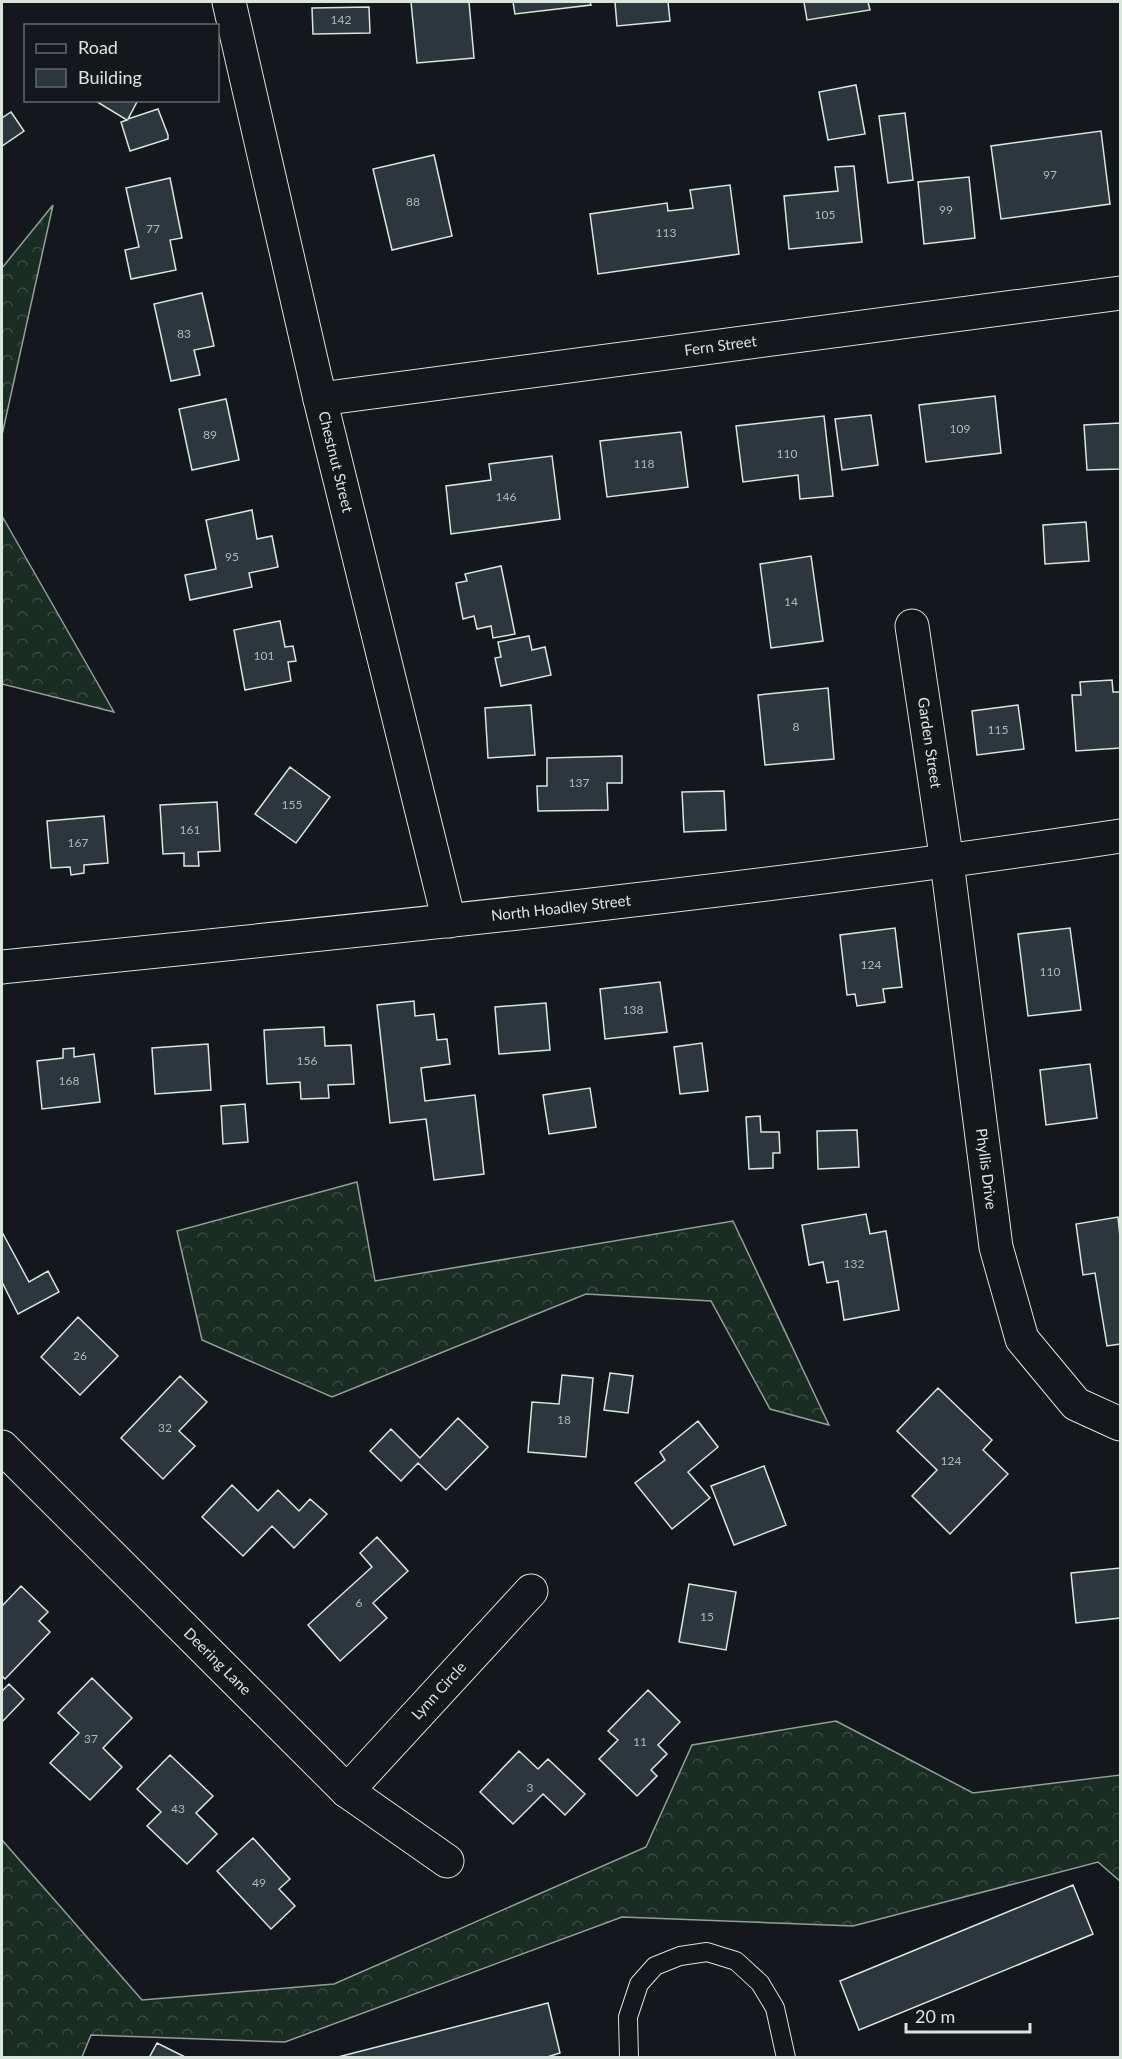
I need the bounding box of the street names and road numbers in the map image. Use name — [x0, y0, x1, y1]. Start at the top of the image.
street label: Fern Street — [683, 331, 758, 359]
street label: Chestnut Street — [315, 409, 358, 515]
street label: Garden Street — [915, 696, 946, 790]
street label: North Hoadley Street — [490, 890, 632, 924]
street label: Phyllis Drive — [973, 1127, 1001, 1211]
street label: Deering Lane — [181, 1624, 255, 1698]
street label: Lynn Circle — [407, 1658, 469, 1723]

